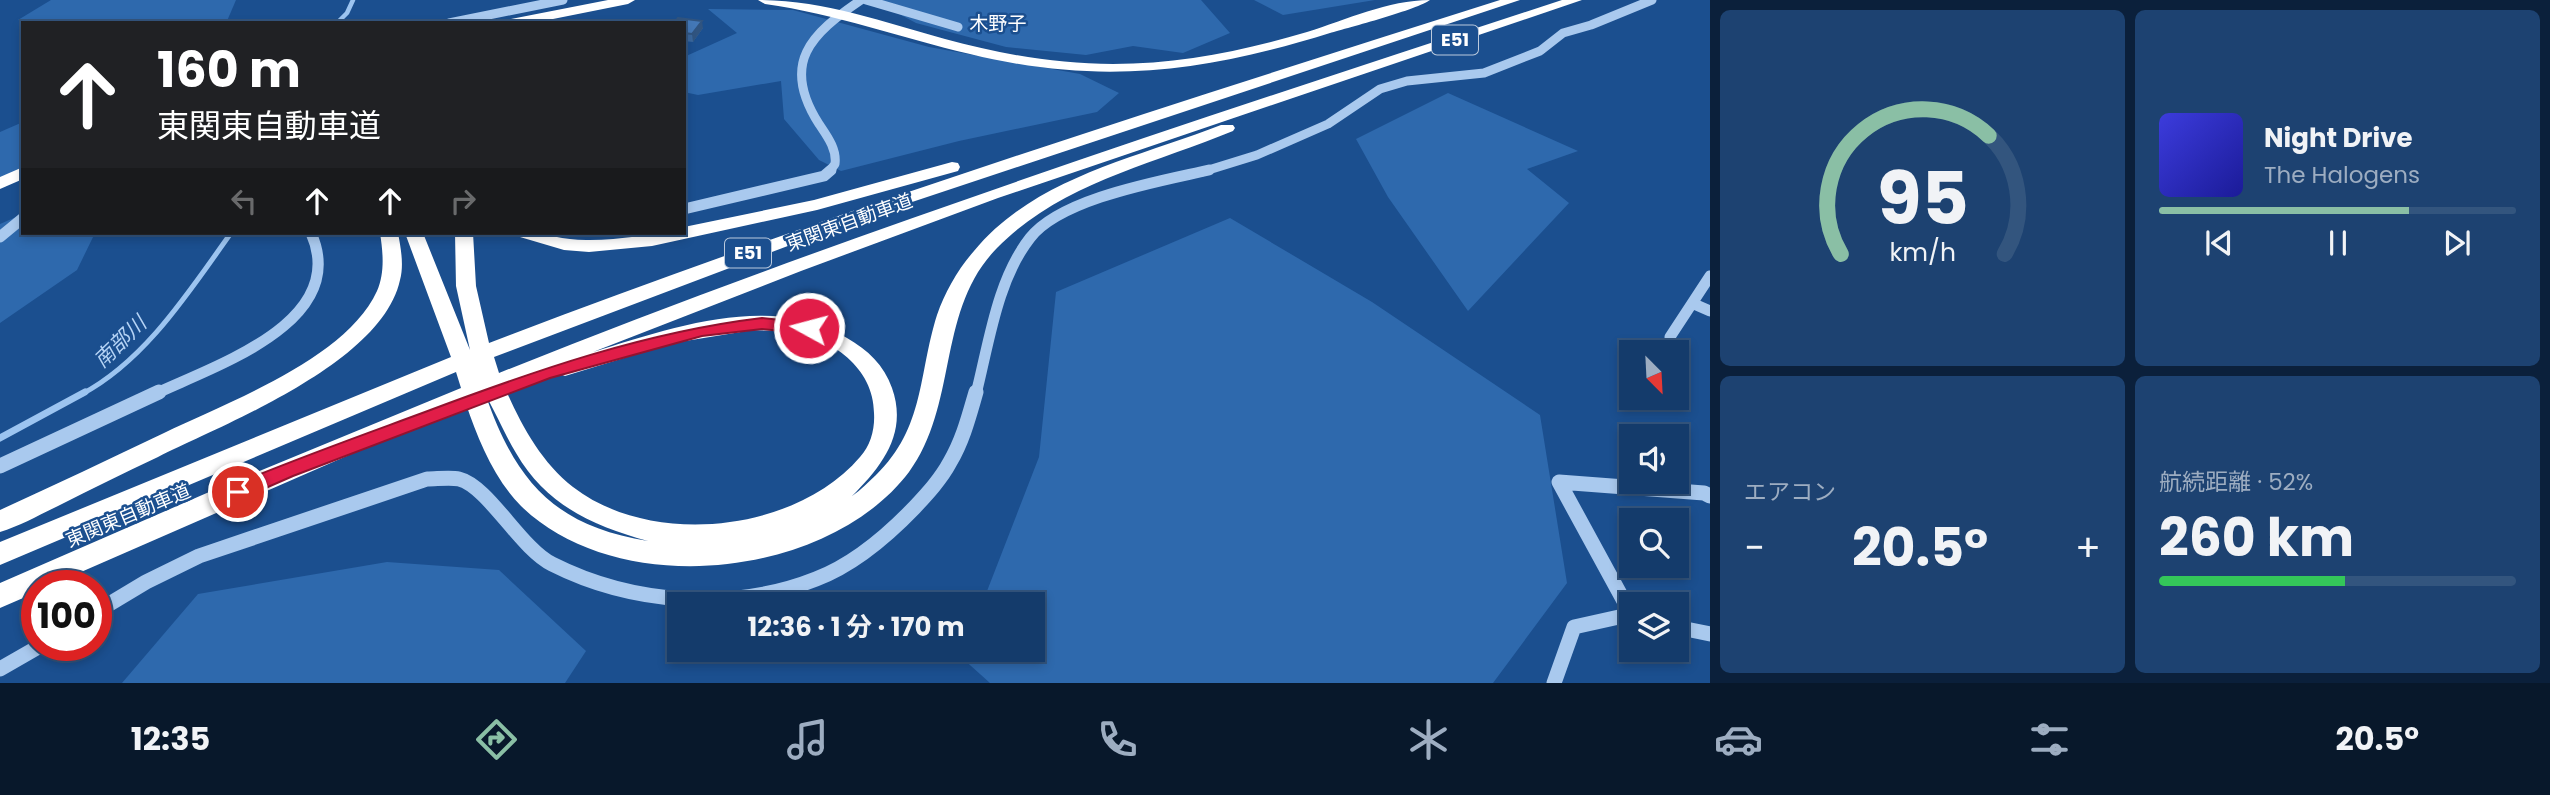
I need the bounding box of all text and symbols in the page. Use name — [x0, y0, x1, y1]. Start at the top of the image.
district label: 木野子 — [969, 10, 1027, 37]
road number: E51 — [1432, 26, 1478, 55]
text: 160 m — [157, 36, 301, 104]
icon: ahead — [42, 49, 133, 140]
text: 東関東自動車道 — [157, 103, 381, 148]
text: Night Drive — [2264, 120, 2412, 156]
text: 95 — [1876, 148, 1969, 249]
text: The Halogens — [2264, 159, 2420, 191]
icon: left — [225, 182, 263, 220]
icon: ahead — [298, 182, 336, 220]
icon: ahead — [371, 182, 409, 220]
icon: right — [444, 182, 482, 220]
street label: 東関東自動車道 — [782, 187, 916, 258]
icon: previous — [2200, 224, 2238, 262]
icon: pause — [2319, 224, 2357, 262]
icon: next — [2438, 224, 2476, 262]
text: km/h — [1889, 235, 1956, 270]
road number: E51 — [725, 239, 771, 268]
position arrow — [772, 291, 846, 365]
water label: 南部川 — [87, 308, 154, 374]
north arrow — [1619, 340, 1689, 410]
map controls — [1619, 340, 1689, 662]
button: sound — [1619, 424, 1689, 494]
pin — [208, 462, 268, 522]
text: 航続距離 · 52% — [2159, 466, 2313, 498]
icon: arrive — [219, 473, 257, 511]
text: エアコン — [1744, 476, 1836, 508]
street label: 東関東自動車道 — [62, 477, 195, 554]
text: 260 km — [2159, 501, 2354, 574]
button: search — [1619, 508, 1689, 578]
text: 20.5° — [1852, 511, 1988, 584]
text: − — [1744, 521, 1765, 574]
text: + — [2075, 521, 2101, 574]
speed limit sign: 100 — [21, 570, 112, 661]
button: layers — [1619, 592, 1689, 662]
text: 12:36 · 1 分 · 170 m — [748, 609, 964, 645]
icon: directions — [472, 715, 521, 764]
icon: music — [783, 715, 832, 764]
icon: phone — [1093, 715, 1142, 764]
icon: climate — [1404, 715, 1453, 764]
icon: car — [1714, 715, 1763, 764]
icon: filters — [2025, 715, 2074, 764]
text: 12:35 — [131, 716, 210, 761]
text: 20.5° — [2335, 716, 2419, 761]

